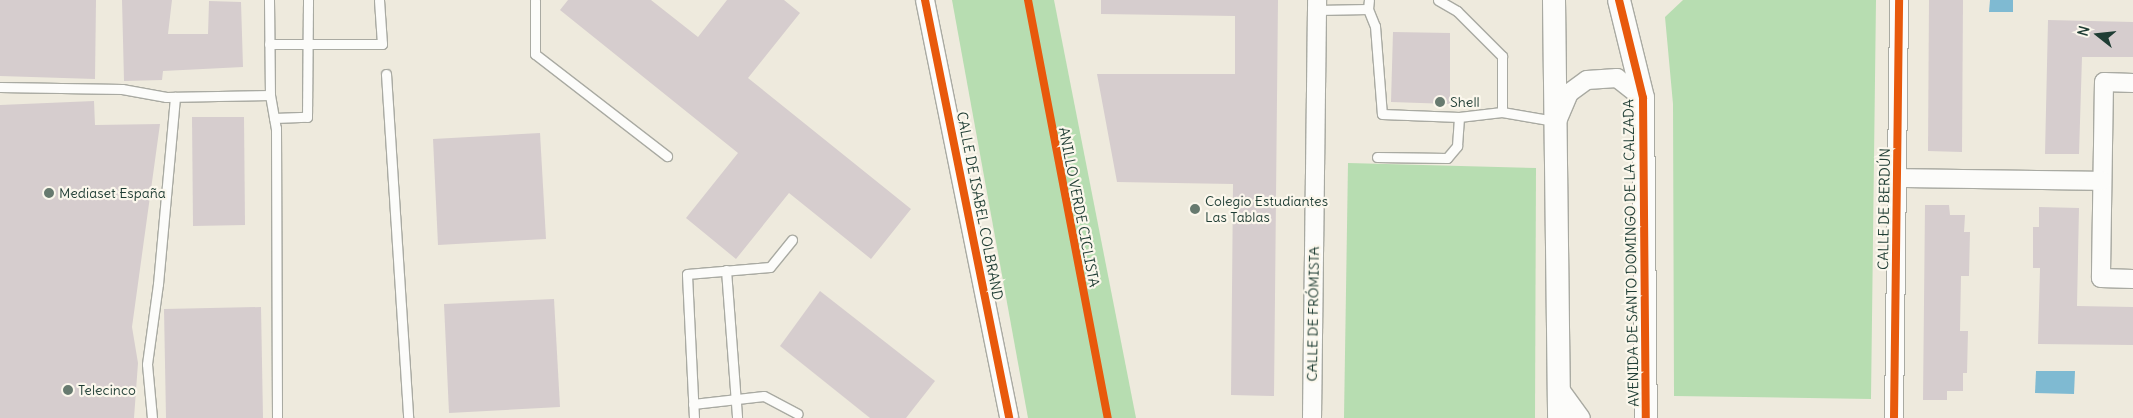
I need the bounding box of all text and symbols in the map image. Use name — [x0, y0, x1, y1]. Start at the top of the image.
north arrow — [2073, 10, 2123, 60]
text: N — [2074, 24, 2094, 38]
place label: Shell — [1450, 94, 1480, 110]
marker: Shell — [1434, 96, 1446, 108]
street label: AVENIDA DE SANTO DOMINGO DE LA CALZADA — [1620, 99, 1642, 407]
street label: CALLE DE ISABEL COLBRAND — [953, 110, 1007, 302]
street label: ANILLO VERDE CICLISTA — [1055, 126, 1103, 288]
street label: CALLE DE BERDÚN — [1875, 148, 1893, 270]
place label: Mediaset España — [59, 185, 166, 201]
marker: Mediaset España — [43, 187, 55, 199]
place label: Colegio Estudiantes Las Tablas — [1205, 193, 1328, 226]
marker: Colegio Estudiantes Las Tablas — [1189, 203, 1201, 215]
street label: CALLE DE FRÓMISTA — [1303, 246, 1323, 382]
place label: Telecinco — [78, 382, 136, 398]
marker: Telecinco — [62, 384, 74, 396]

